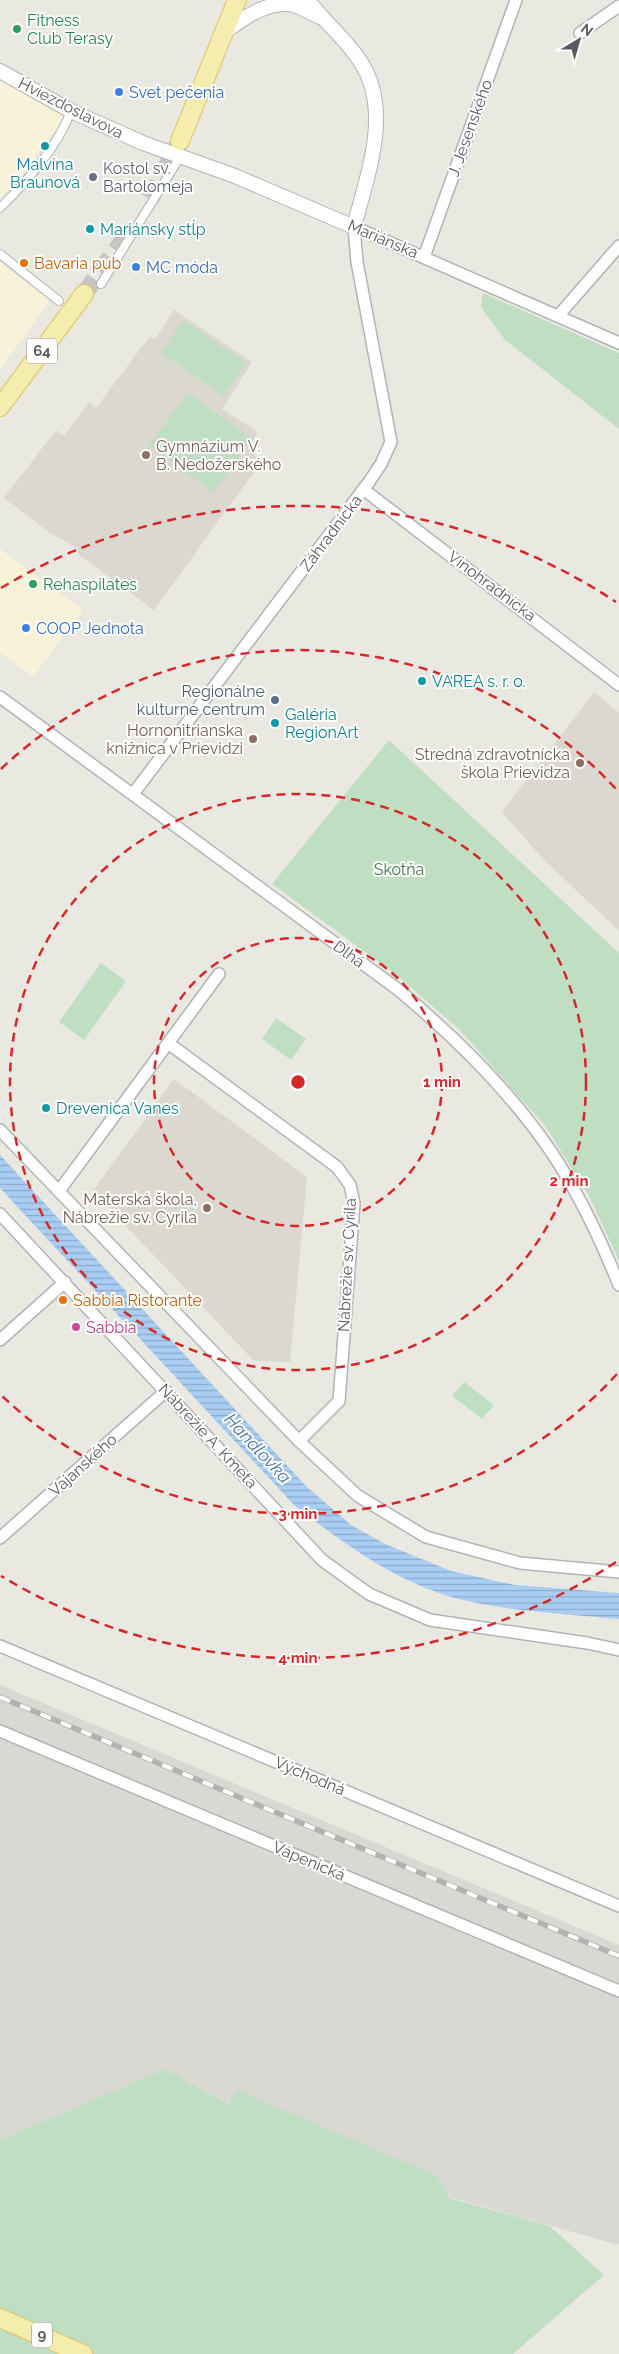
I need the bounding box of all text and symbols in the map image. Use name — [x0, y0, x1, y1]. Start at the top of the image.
place label: Fitness Club Terasy — [27, 11, 114, 48]
north arrow — [554, 15, 604, 65]
text: N — [578, 20, 596, 39]
marker: Fitness Club Terasy — [11, 23, 23, 35]
street label: Hviezdoslavova — [15, 73, 127, 143]
street label: J. Jesenského — [444, 77, 496, 179]
place label: Svet pečenia — [129, 83, 224, 102]
marker: Svet pečenia — [113, 86, 125, 98]
marker: Malvína Braunová — [39, 140, 51, 152]
place label: Malvína Braunová — [10, 155, 80, 192]
place label: Kostol sv. Bartolomeja — [103, 159, 193, 196]
marker: Kostol sv. Bartolomeja — [87, 171, 99, 183]
street label: Mariánska — [345, 216, 421, 262]
place label: Mariánsky stĺp — [100, 219, 206, 239]
marker: Mariánsky stĺp — [84, 223, 96, 235]
place label: Bavaria pub — [34, 254, 121, 273]
marker: Bavaria pub — [18, 257, 30, 269]
place label: MC móda — [146, 258, 218, 277]
marker: MC móda — [130, 261, 142, 273]
road number: 64 — [27, 338, 57, 364]
place label: Gymnázium V. B. Nedožerského — [156, 437, 281, 474]
marker: Gymnázium V. B. Nedožerského — [140, 449, 152, 461]
street label: Záhradnícka — [296, 491, 366, 575]
street label: Vinohradnícka — [444, 547, 540, 625]
place label: Rehaspilates — [43, 575, 137, 594]
marker: Rehaspilates — [27, 578, 39, 590]
place label: COOP Jednota — [36, 619, 144, 638]
marker: COOP Jednota — [20, 622, 32, 634]
place label: VAREA s. r. o. — [432, 672, 526, 691]
marker: VAREA s. r. o. — [416, 675, 428, 687]
place label: Regionálne kulturne centrum — [137, 682, 265, 719]
marker: Regionálne kulturne centrum — [269, 694, 281, 706]
place label: Galéria RegionArt — [285, 705, 359, 742]
marker: Galéria RegionArt — [269, 717, 281, 729]
place label: Hornonitrianska knižnica v Prievidzi — [106, 721, 243, 758]
marker: Hornonitrianska knižnica v Prievidzi — [247, 733, 259, 745]
place label: Stredná zdravotnícka škola Prievidza — [415, 745, 570, 782]
marker: Stredná zdravotnícka škola Prievidza — [574, 757, 586, 769]
park label: Skotňa — [374, 860, 424, 879]
street label: Dlhá — [330, 936, 368, 972]
centre of rings — [289, 1073, 307, 1091]
text: 1 min — [423, 1073, 461, 1091]
place label: Drevenica Vanes — [56, 1099, 179, 1118]
marker: Drevenica Vanes — [40, 1102, 52, 1114]
text: 2 min — [550, 1172, 588, 1190]
place label: Materská škola, Nábrežie sv. Cyrila — [63, 1190, 197, 1227]
street label: Nábrežie sv. Cyrila — [334, 1197, 360, 1333]
marker: Materská škola, Nábrežie sv. Cyrila — [201, 1202, 213, 1214]
place label: Sabbia Ristorante — [73, 1291, 202, 1310]
marker: Sabbia Ristorante — [57, 1294, 69, 1306]
place label: Sabbia — [86, 1318, 136, 1337]
marker: Sabbia — [70, 1321, 82, 1333]
street label: Nábrežie A. Kmeťa — [155, 1380, 261, 1492]
water label: Handlovka — [220, 1409, 296, 1488]
street label: Vajanského — [45, 1430, 121, 1500]
text: 3 min — [279, 1505, 317, 1523]
text: 4 min — [278, 1649, 318, 1667]
street label: Východná — [272, 1753, 348, 1799]
street label: Vápenická — [270, 1837, 348, 1885]
road number: 9 — [32, 2322, 52, 2348]

